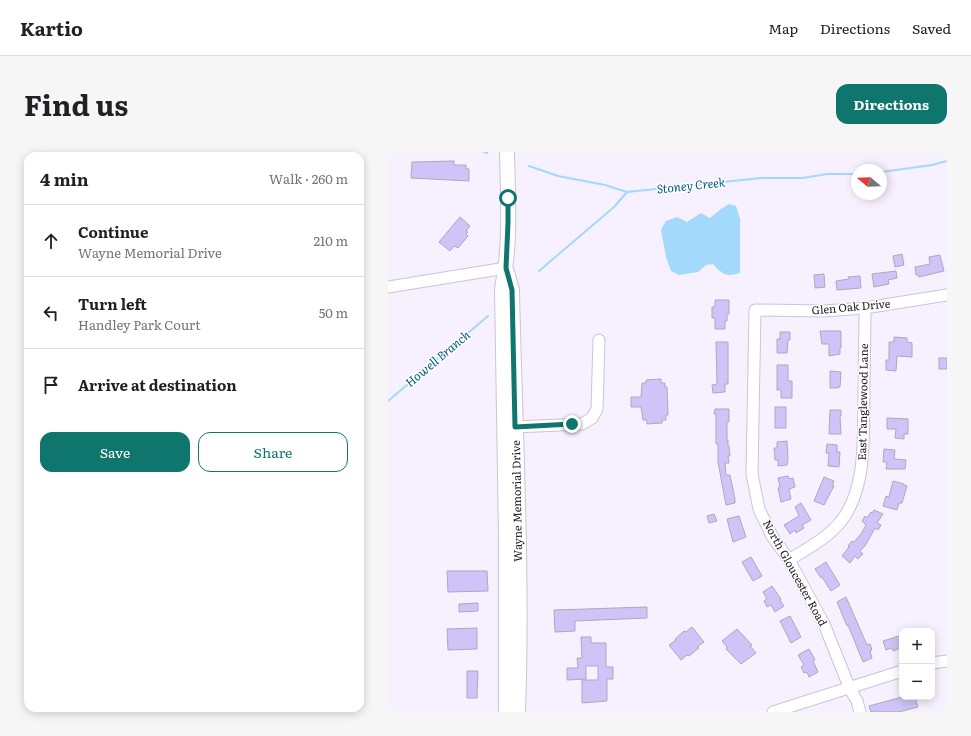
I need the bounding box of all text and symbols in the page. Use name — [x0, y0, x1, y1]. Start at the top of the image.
text: Kartio — [20, 14, 83, 42]
text: Map — [768, 18, 798, 38]
text: Directions — [820, 18, 890, 38]
text: Saved — [912, 18, 951, 38]
text: Find us — [24, 83, 128, 125]
button: Directions — [836, 84, 947, 124]
north arrow — [851, 164, 887, 200]
text: 4 min — [40, 166, 89, 191]
text: Walk · 260 m — [269, 169, 348, 188]
water label: Stoney Creek — [656, 172, 726, 198]
route start — [499, 189, 517, 207]
text: Continue — [78, 220, 148, 243]
icon: ahead — [40, 230, 62, 252]
text: 210 m — [313, 231, 348, 250]
text: Wayne Memorial Drive — [78, 243, 222, 262]
text: Turn left — [78, 292, 147, 315]
street label: Glen Oak Drive — [811, 295, 891, 317]
icon: left — [40, 302, 62, 324]
text: 50 m — [319, 303, 348, 322]
text: Handley Park Court — [78, 315, 201, 334]
water label: Howell Branch — [401, 326, 474, 391]
street label: East Tanglewood Lane — [853, 343, 871, 461]
text: Arrive at destination — [78, 373, 237, 396]
icon: arrive — [40, 374, 62, 396]
route end — [563, 415, 581, 433]
button: Save — [40, 432, 190, 472]
button: Share — [198, 432, 348, 472]
street label: Wayne Memorial Drive — [507, 440, 525, 562]
street label: North Gloucester Road — [760, 517, 832, 629]
map controls — [899, 628, 935, 700]
button: + — [899, 628, 935, 664]
button: − — [899, 664, 935, 700]

